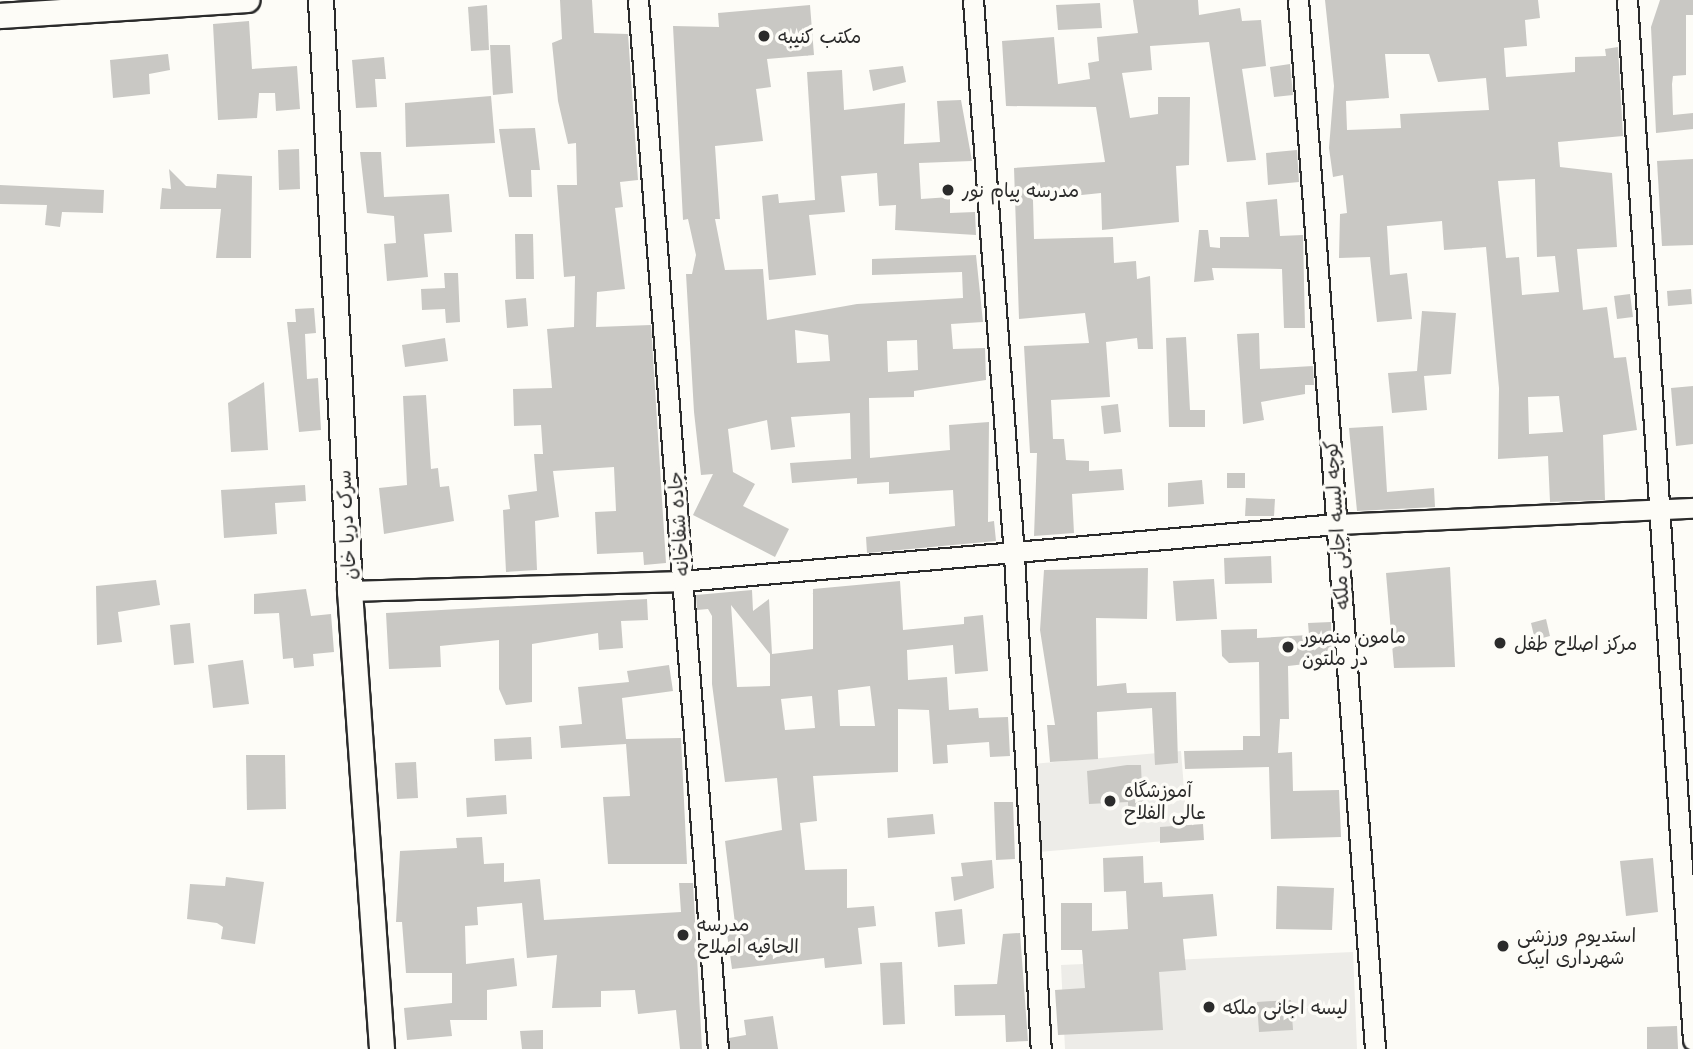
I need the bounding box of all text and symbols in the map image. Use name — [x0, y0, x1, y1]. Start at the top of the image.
place label: مکتب کنیبه — [778, 25, 861, 47]
marker: مکتب کنیبه — [756, 28, 772, 44]
place label: مدرسه پیام نور — [962, 179, 1079, 201]
marker: مدرسه پیام نور — [940, 182, 956, 198]
street label: کوچه لیسه اجانی ملکه — [1319, 440, 1353, 610]
street label: سرک دریا خان — [332, 469, 360, 581]
street label: جاده شفاخانه — [663, 471, 693, 577]
place label: مامون منصور در ملتون — [1302, 625, 1406, 669]
place label: مرکز اصلاح طفل — [1514, 632, 1637, 654]
marker: مرکز اصلاح طفل — [1492, 635, 1508, 651]
marker: مامون منصور در ملتون — [1280, 639, 1296, 655]
place label: آموزشگاه عالی الفلاح — [1124, 779, 1206, 823]
marker: آموزشگاه عالی الفلاح — [1102, 793, 1118, 809]
place label: مدرسه الحاقیه اصلاح — [697, 913, 799, 957]
place label: استدیوم ورزشی شهرداری ایبک — [1517, 924, 1636, 968]
marker: مدرسه الحاقیه اصلاح — [675, 927, 691, 943]
marker: استدیوم ورزشی شهرداری ایبک — [1495, 938, 1511, 954]
place label: لیسه اجانی ملکه — [1223, 996, 1348, 1018]
marker: لیسه اجانی ملکه — [1201, 999, 1217, 1015]

